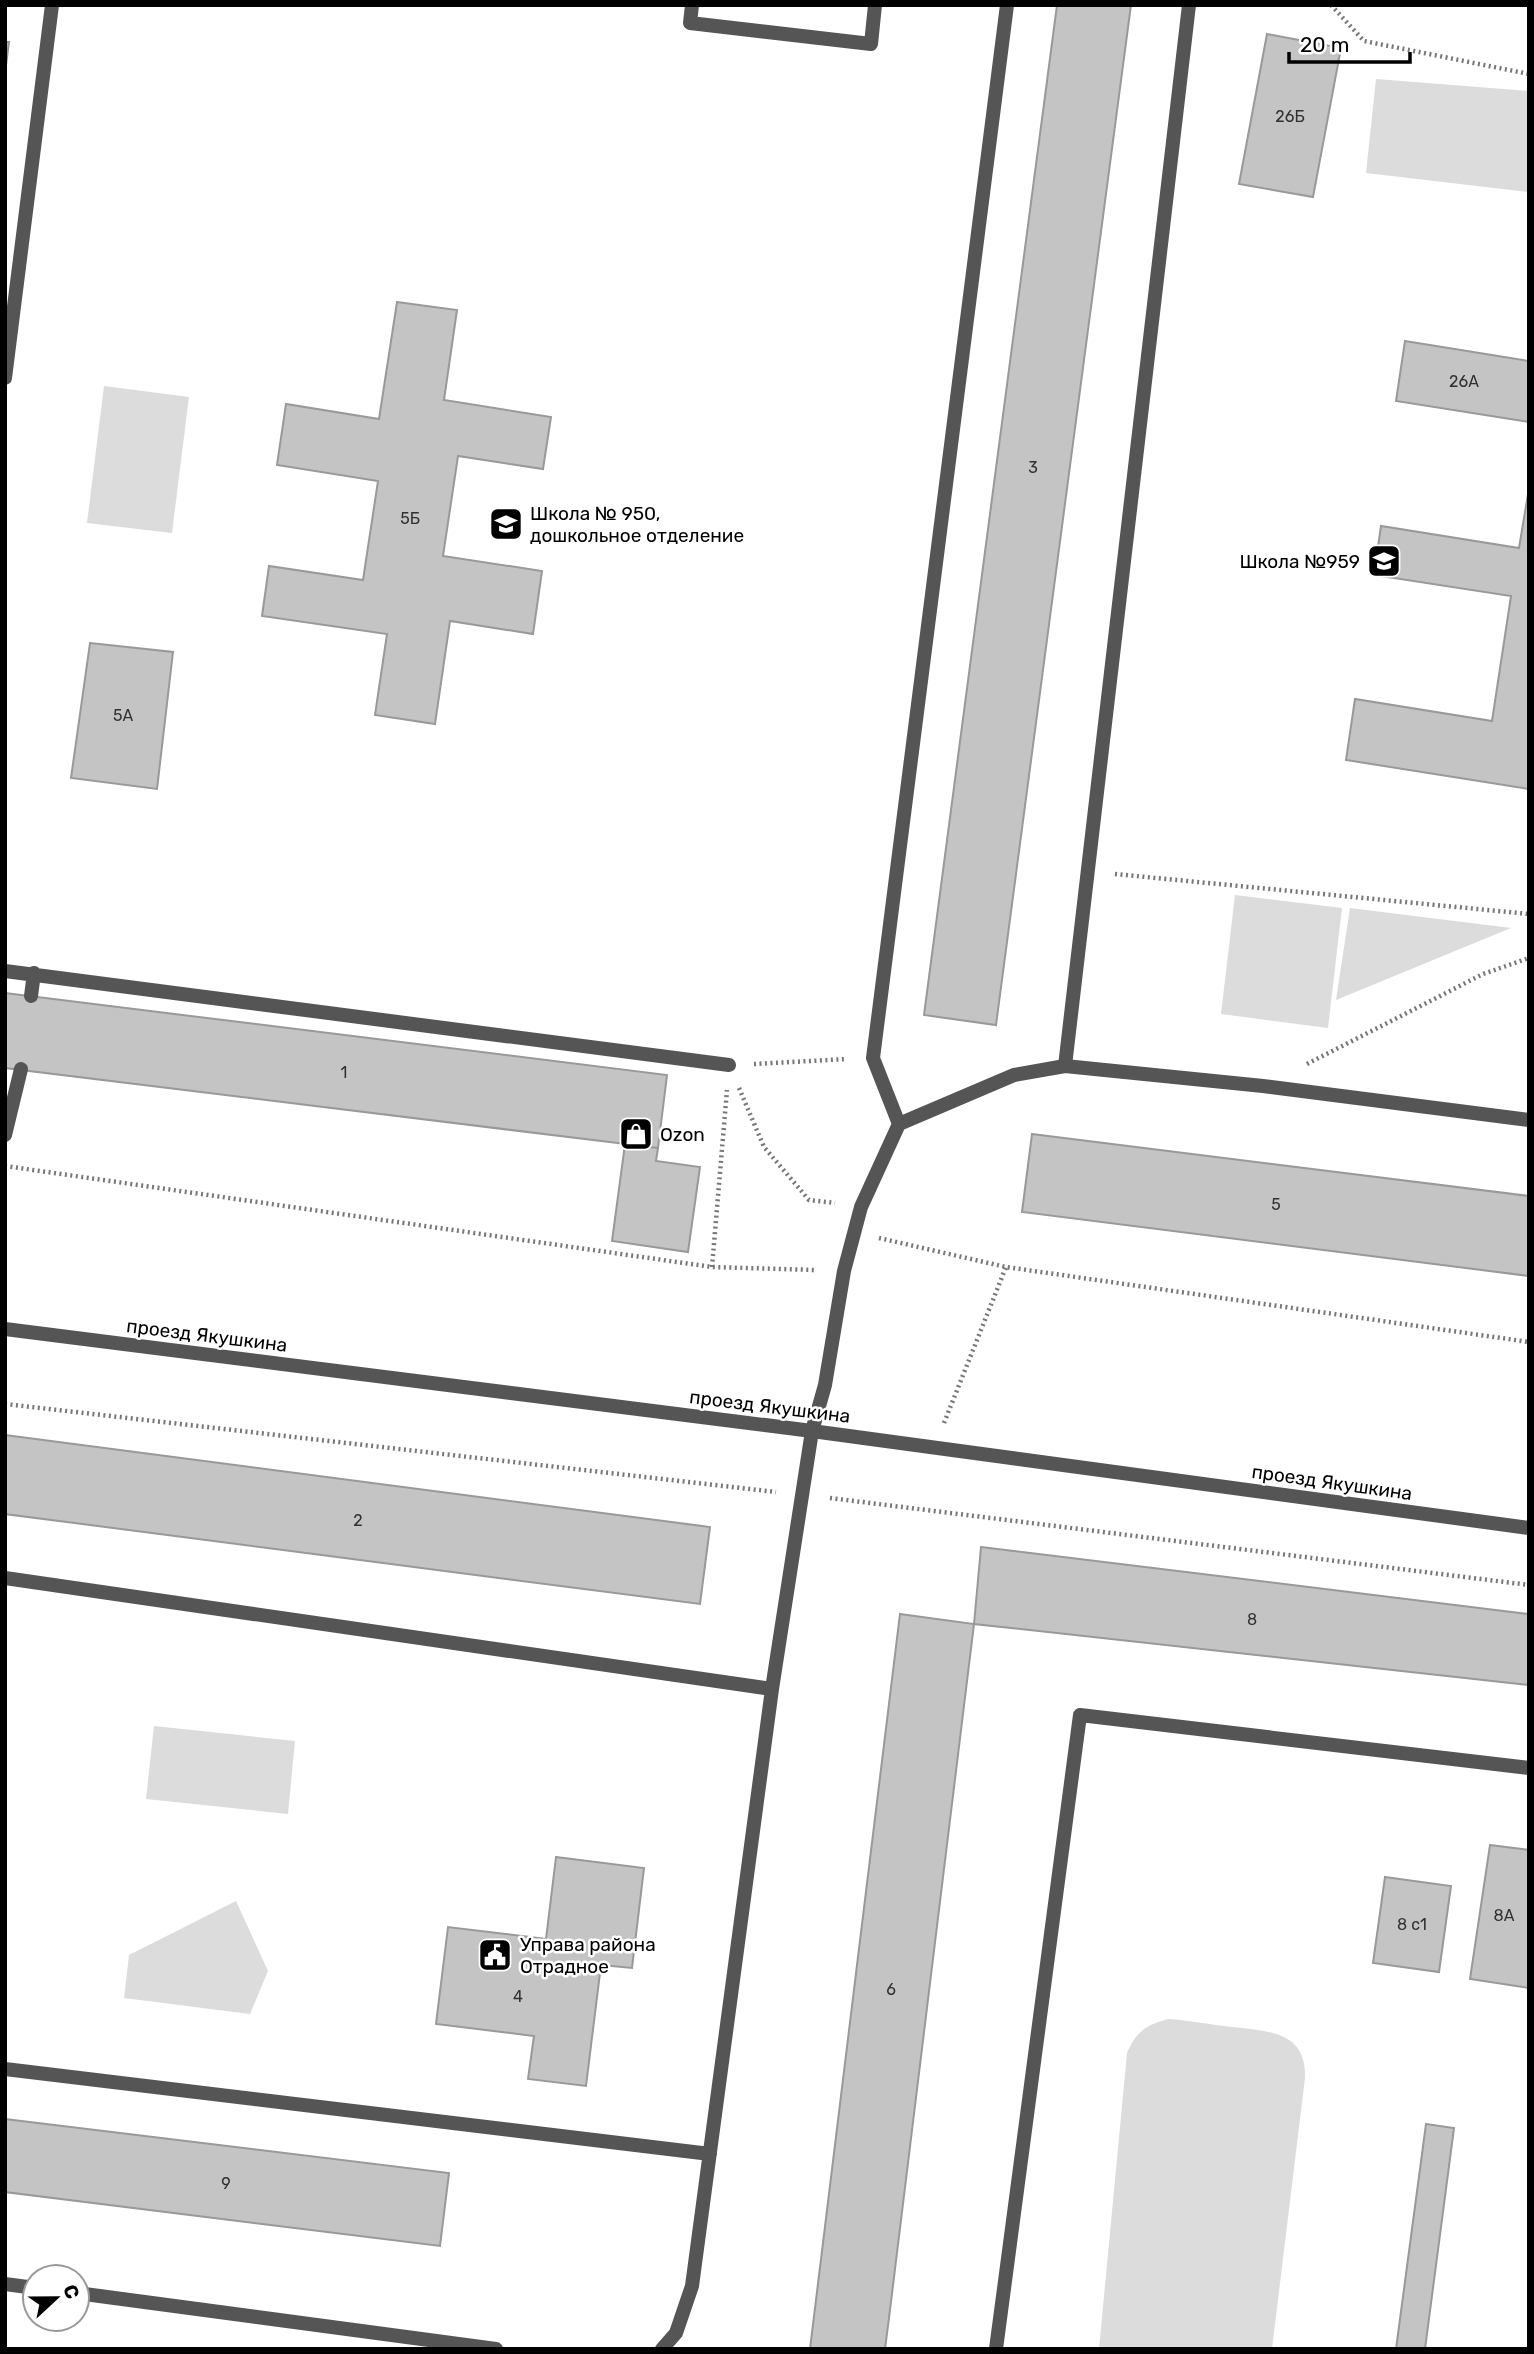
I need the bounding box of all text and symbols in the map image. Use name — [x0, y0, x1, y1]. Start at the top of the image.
scale bar — [1289, 21, 1410, 65]
text: 20 m — [1300, 32, 1349, 57]
house number: 26Б — [1275, 107, 1305, 126]
house number: 26А — [1449, 372, 1479, 391]
house number: 3 — [1028, 458, 1038, 477]
place label: Школа № 950, дошкольное отделение — [530, 502, 744, 547]
school or university icon: Школа № 950, дошкольное отделение — [487, 505, 525, 543]
house number: 5Б — [400, 509, 420, 528]
school or university icon: Школа №959 — [1365, 542, 1403, 580]
place label: Школа №959 — [1239, 550, 1360, 573]
house number: 5А — [113, 706, 133, 725]
house number: 1 — [341, 1063, 347, 1082]
shop icon: Ozon — [617, 1115, 655, 1153]
place label: Ozon — [660, 1123, 705, 1146]
house number: 5 — [1271, 1195, 1281, 1214]
street label: проезд Якушкина — [125, 1314, 289, 1357]
street label: проезд Якушкина — [688, 1385, 852, 1428]
street label: проезд Якушкина — [1250, 1460, 1414, 1505]
house number: 2 — [353, 1511, 363, 1530]
house number: 8 — [1247, 1610, 1257, 1629]
house number: 8А — [1494, 1906, 1515, 1925]
house number: 8 с1 — [1397, 1915, 1427, 1934]
place label: Управа района Отрадное — [520, 1933, 656, 1978]
public building icon: Управа района Отрадное — [476, 1936, 514, 1974]
house number: 6 — [886, 1980, 896, 1999]
house number: 4 — [513, 1987, 523, 2006]
house number: 9 — [221, 2174, 231, 2193]
north arrow — [21, 2263, 91, 2333]
text: С — [58, 2281, 84, 2302]

